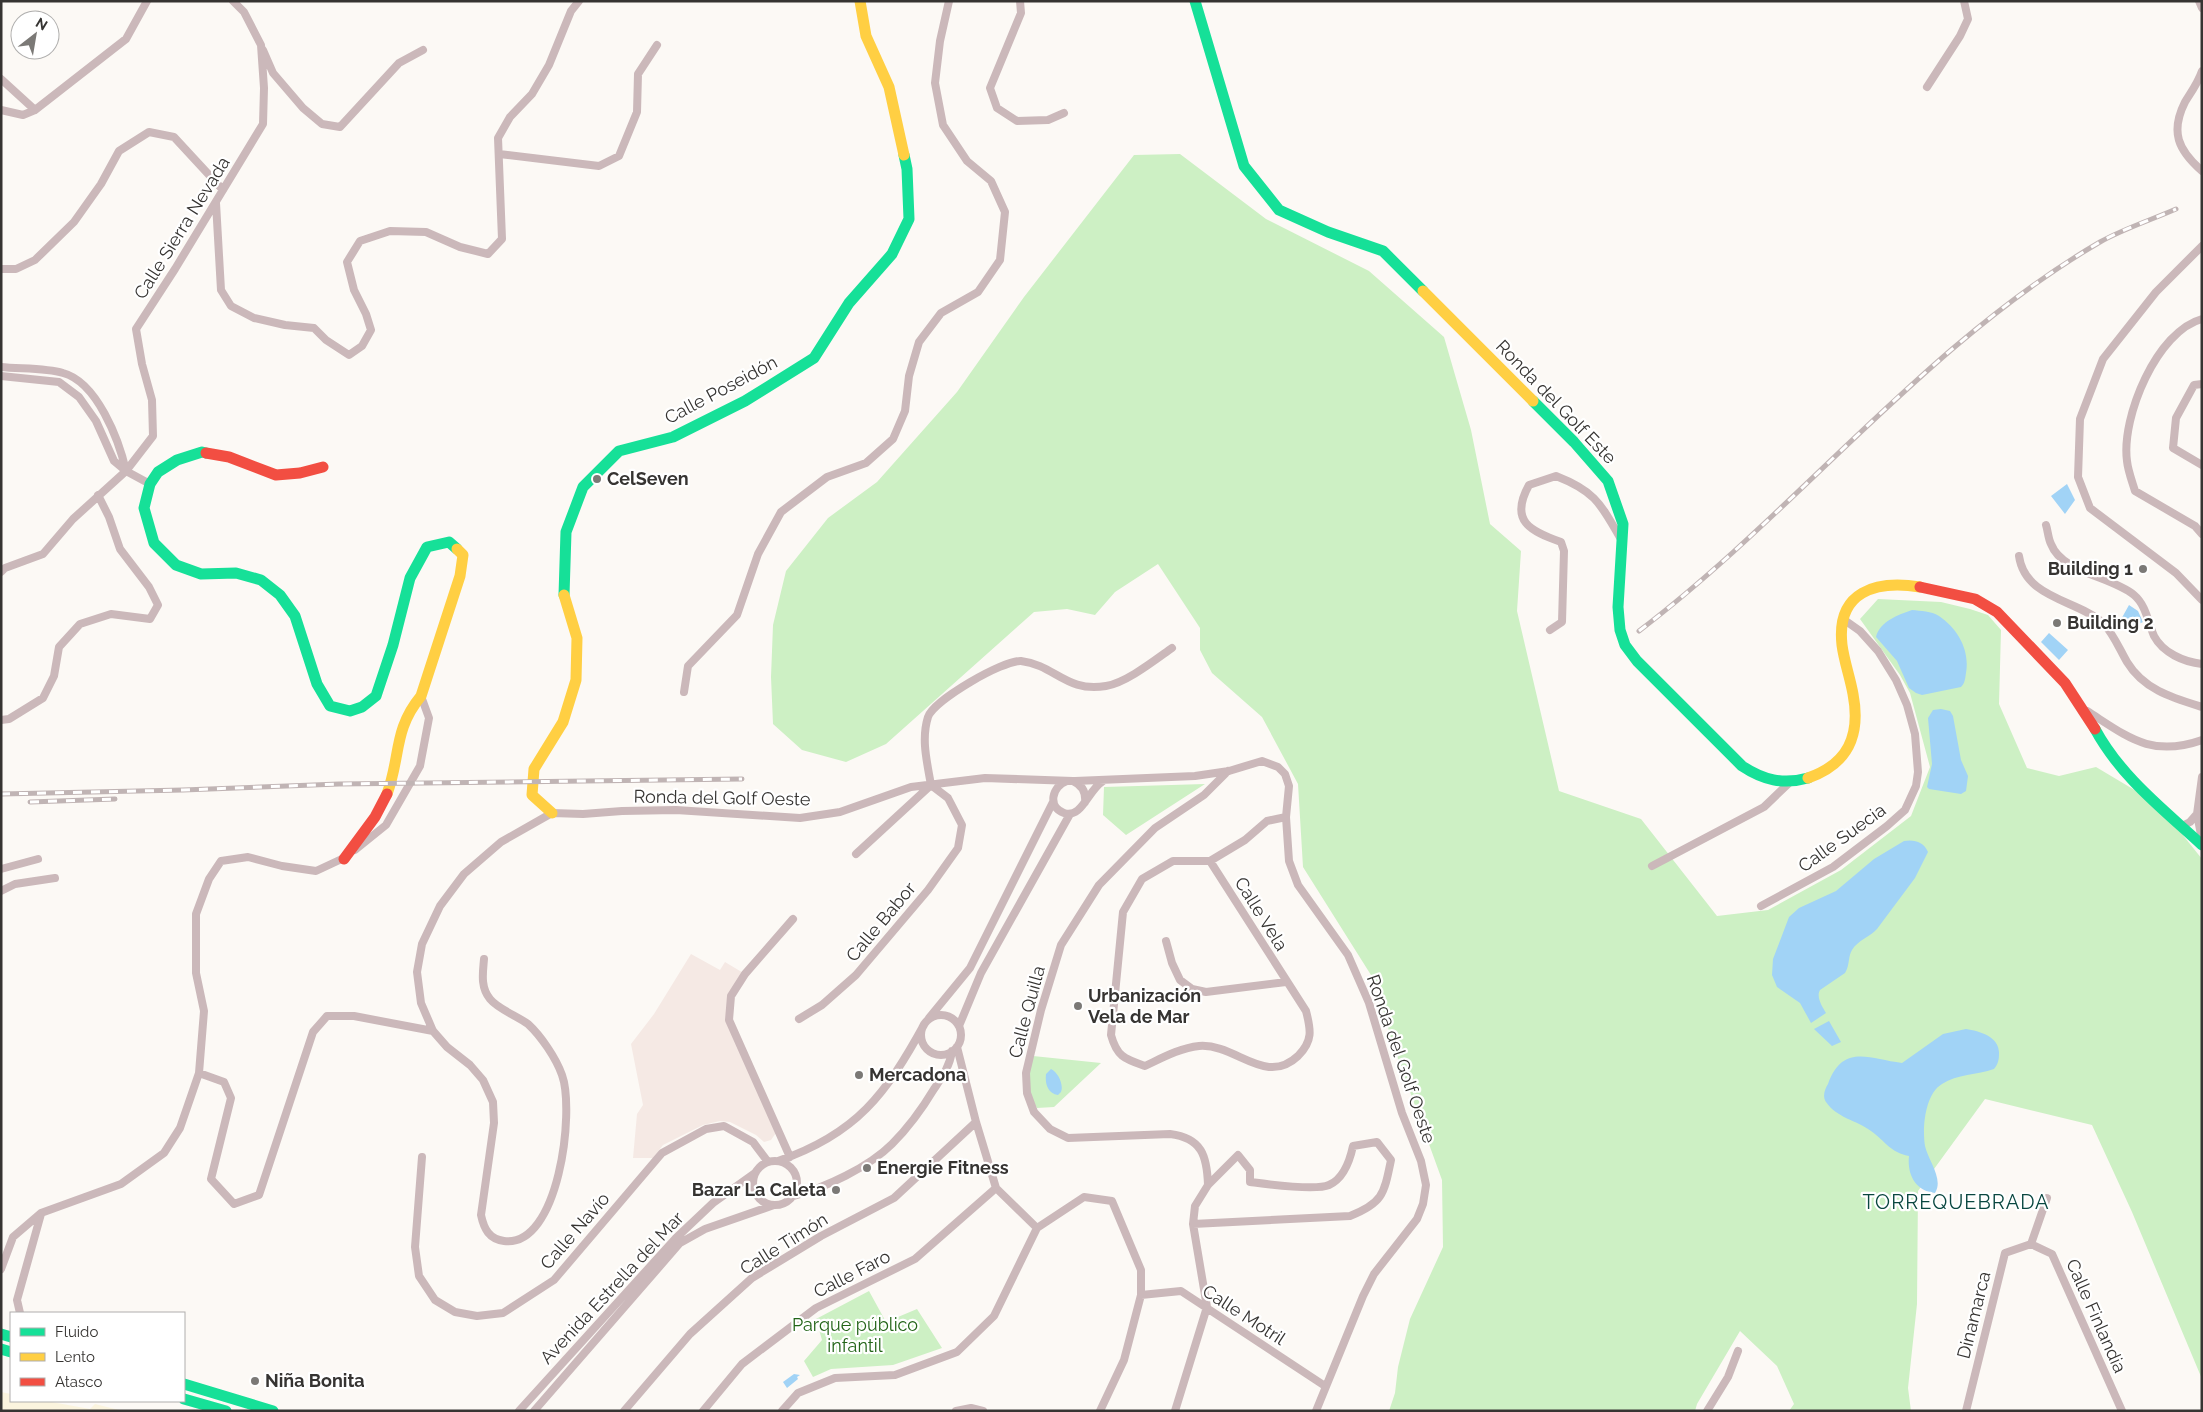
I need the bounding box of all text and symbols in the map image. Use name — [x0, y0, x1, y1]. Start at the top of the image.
north arrow — [10, 10, 60, 60]
text: N — [33, 14, 50, 33]
street label: Calle Sierra Nevada — [129, 153, 234, 303]
street label: Ronda del Golf Este — [1492, 335, 1621, 468]
street label: Calle Poseidón — [661, 351, 781, 428]
place label: CelSeven — [607, 468, 689, 489]
marker: CelSeven — [591, 473, 603, 485]
place label: Building 1 — [2048, 558, 2133, 579]
marker: Building 1 — [2137, 563, 2149, 575]
place label: Building 2 — [2067, 612, 2154, 633]
marker: Building 2 — [2051, 617, 2063, 629]
street label: Ronda del Golf Oeste — [633, 785, 811, 810]
street label: Calle Suecia — [1794, 799, 1890, 876]
street label: Calle Vela — [1231, 873, 1292, 954]
street label: Calle Babor — [841, 877, 920, 966]
street label: Calle Quilla — [1004, 963, 1049, 1060]
street label: Ronda del Golf Oeste — [1363, 972, 1440, 1146]
place label: Urbanización Vela de Mar — [1088, 985, 1201, 1027]
marker: Urbanización Vela de Mar — [1072, 1000, 1084, 1012]
place label: Mercadona — [869, 1064, 966, 1085]
marker: Mercadona — [853, 1069, 865, 1081]
place label: Energie Fitness — [877, 1157, 1009, 1178]
marker: Energie Fitness — [861, 1162, 873, 1174]
place label: Bazar La Caleta — [692, 1179, 826, 1200]
marker: Bazar La Caleta — [830, 1184, 842, 1196]
street label: Calle Navío — [536, 1188, 614, 1273]
district label: TORREQUEBRADA — [1862, 1190, 2050, 1214]
street label: Avenida Estrella del Mar — [536, 1207, 688, 1368]
street label: Calle Timón — [736, 1208, 831, 1279]
street label: Calle Faro — [810, 1245, 894, 1302]
street label: Calle Finlandia — [2062, 1256, 2131, 1376]
street label: Dinamarca — [1953, 1269, 1994, 1361]
street label: Calle Motril — [1199, 1280, 1290, 1349]
legend — [10, 1312, 185, 1402]
park label: Parque público infantil — [792, 1314, 918, 1356]
text: Fluido — [55, 1323, 98, 1341]
text: Lento — [55, 1348, 95, 1366]
place label: Niña Bonita — [265, 1370, 365, 1391]
text: Atasco — [55, 1373, 102, 1391]
marker: Niña Bonita — [249, 1375, 261, 1387]

